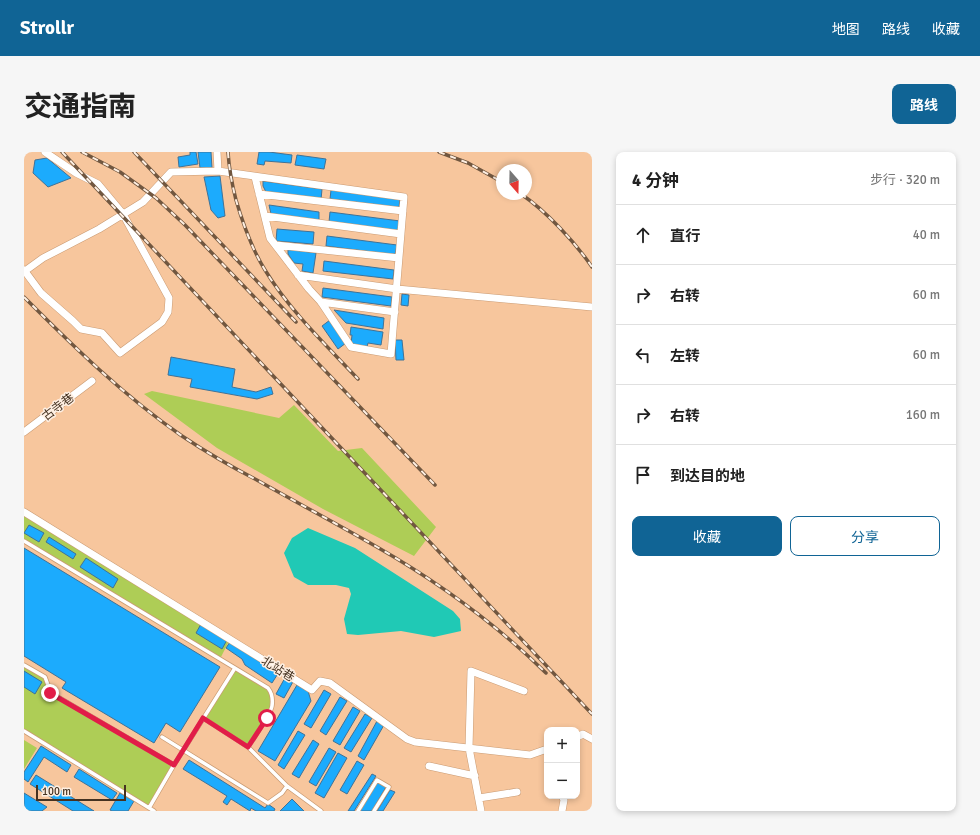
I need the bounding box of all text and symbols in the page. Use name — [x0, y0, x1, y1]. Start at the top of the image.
text: Strollr — [20, 16, 74, 40]
text: 地图 — [832, 21, 860, 38]
text: 路线 — [882, 21, 910, 38]
text: 收藏 — [932, 21, 960, 38]
button: 路线 — [892, 84, 956, 124]
text: 交通指南 — [24, 90, 136, 124]
north arrow — [496, 164, 532, 200]
text: 4 分钟 — [632, 170, 679, 191]
text: 步行 · 320 m — [870, 172, 940, 188]
icon: ahead — [632, 224, 654, 246]
text: 直行 — [670, 227, 700, 245]
text: 40 m — [913, 227, 940, 243]
icon: right — [632, 284, 654, 306]
text: 右转 — [670, 287, 700, 305]
text: 60 m — [913, 287, 940, 303]
icon: left — [632, 344, 654, 366]
text: 左转 — [670, 347, 700, 365]
text: 60 m — [913, 347, 940, 363]
street label: 古寺巷 — [39, 391, 77, 424]
icon: right — [632, 404, 654, 426]
text: 右转 — [670, 407, 700, 425]
text: 160 m — [906, 407, 940, 423]
icon: arrive — [632, 464, 654, 486]
text: 到达目的地 — [670, 467, 745, 485]
button: 收藏 — [632, 516, 782, 556]
button: 分享 — [790, 516, 940, 556]
street label: 北站巷 — [258, 654, 297, 685]
route end — [41, 684, 59, 702]
route start — [258, 709, 276, 727]
map controls — [544, 727, 580, 799]
button: + — [544, 727, 580, 763]
button: − — [544, 763, 580, 799]
scale bar — [36, 783, 126, 802]
text: 100 m — [42, 785, 71, 798]

